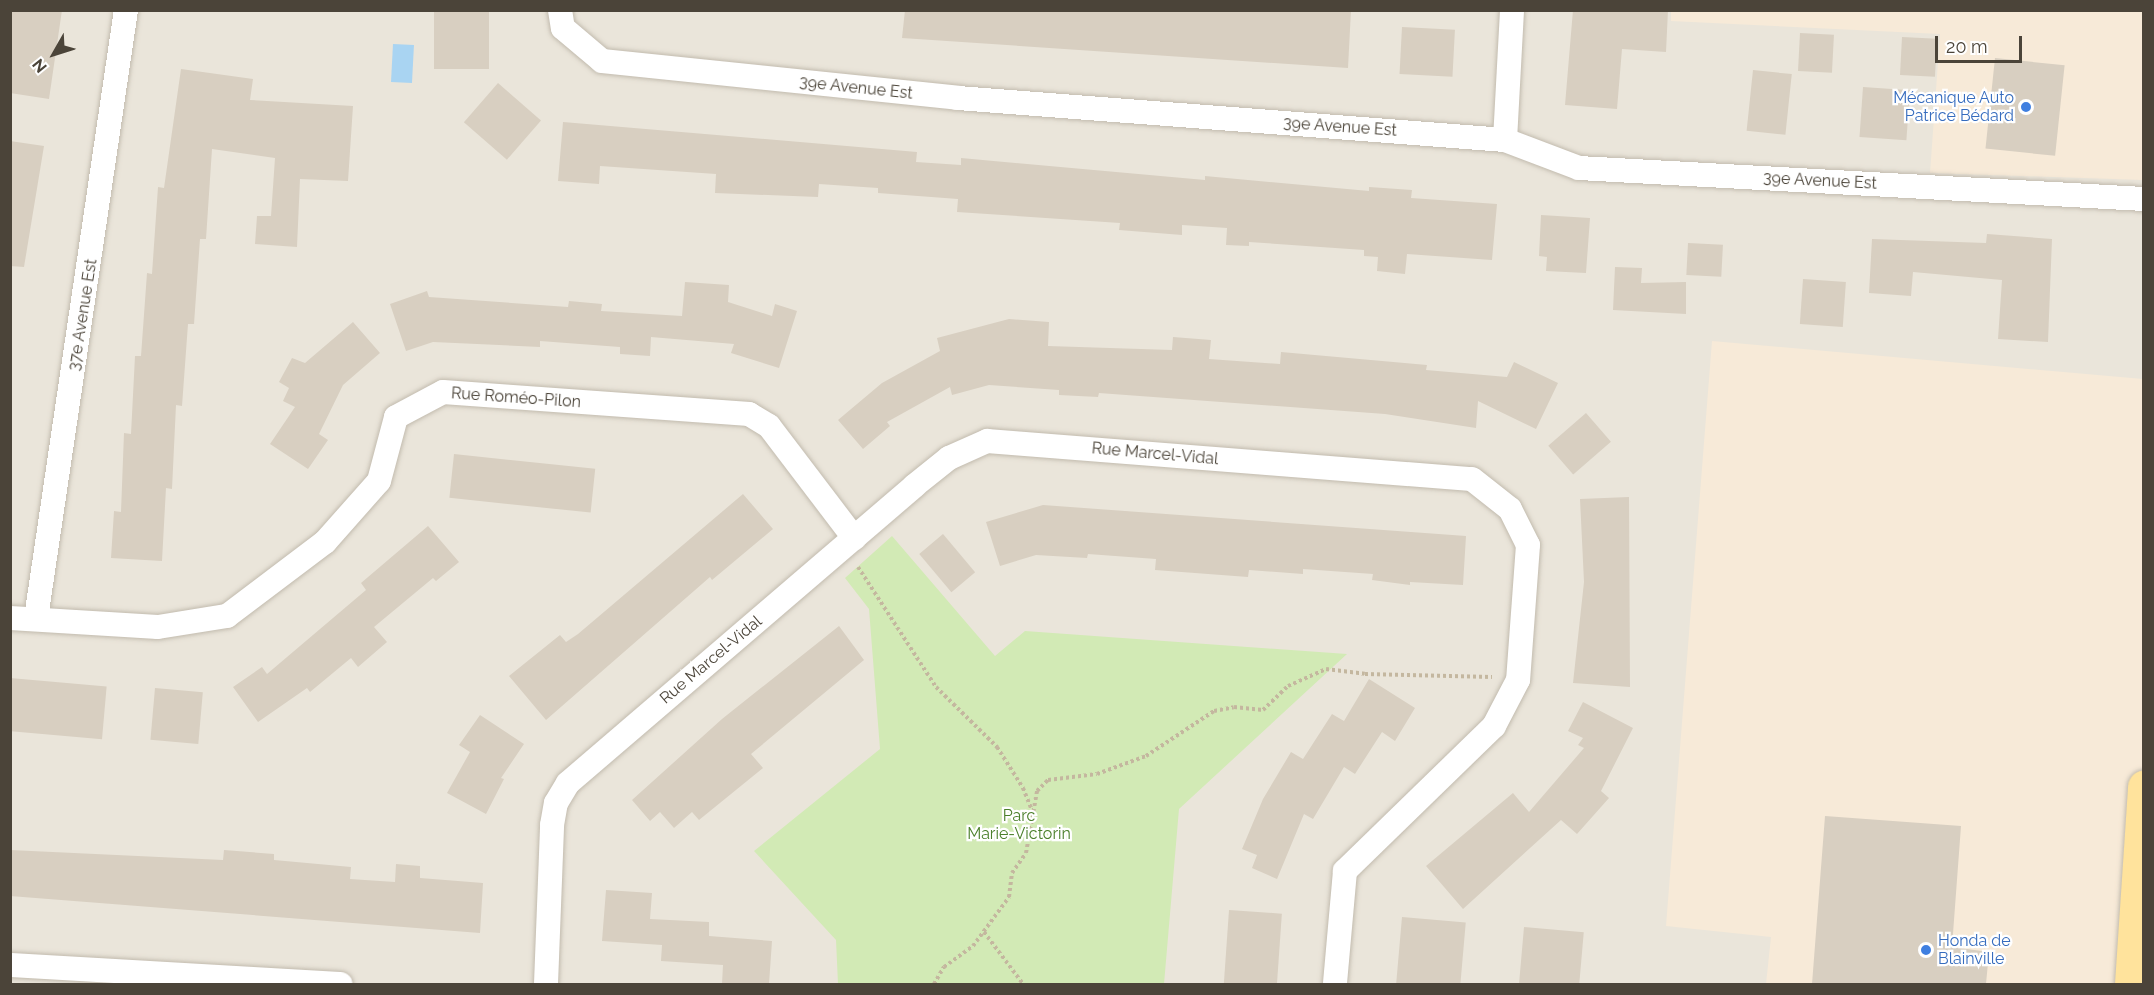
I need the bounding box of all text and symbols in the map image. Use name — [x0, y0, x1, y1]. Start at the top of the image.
north arrow — [24, 24, 84, 84]
scale bar — [1938, 24, 2025, 62]
text: 20 m — [1946, 36, 1988, 57]
text: N — [28, 55, 51, 76]
street label: 39e Avenue Est — [798, 72, 914, 104]
place label: Mécanique Auto Patrice Bédard — [1893, 88, 2014, 126]
marker: Mécanique Auto Patrice Bédard — [2019, 100, 2033, 114]
street label: 39e Avenue Est — [1282, 113, 1398, 141]
street label: 39e Avenue Est — [1762, 168, 1878, 194]
street label: 37e Avenue Est — [65, 257, 101, 373]
street label: Rue Roméo-Pilon — [450, 384, 582, 412]
street label: Rue Marcel-Vidal — [1091, 439, 1219, 469]
street label: Rue Marcel-Vidal — [656, 612, 766, 708]
park label: Parc Marie-Victorin — [967, 806, 1071, 844]
place label: Honda de Blainville — [1938, 931, 2011, 969]
marker: Honda de Blainville — [1919, 943, 1933, 957]

